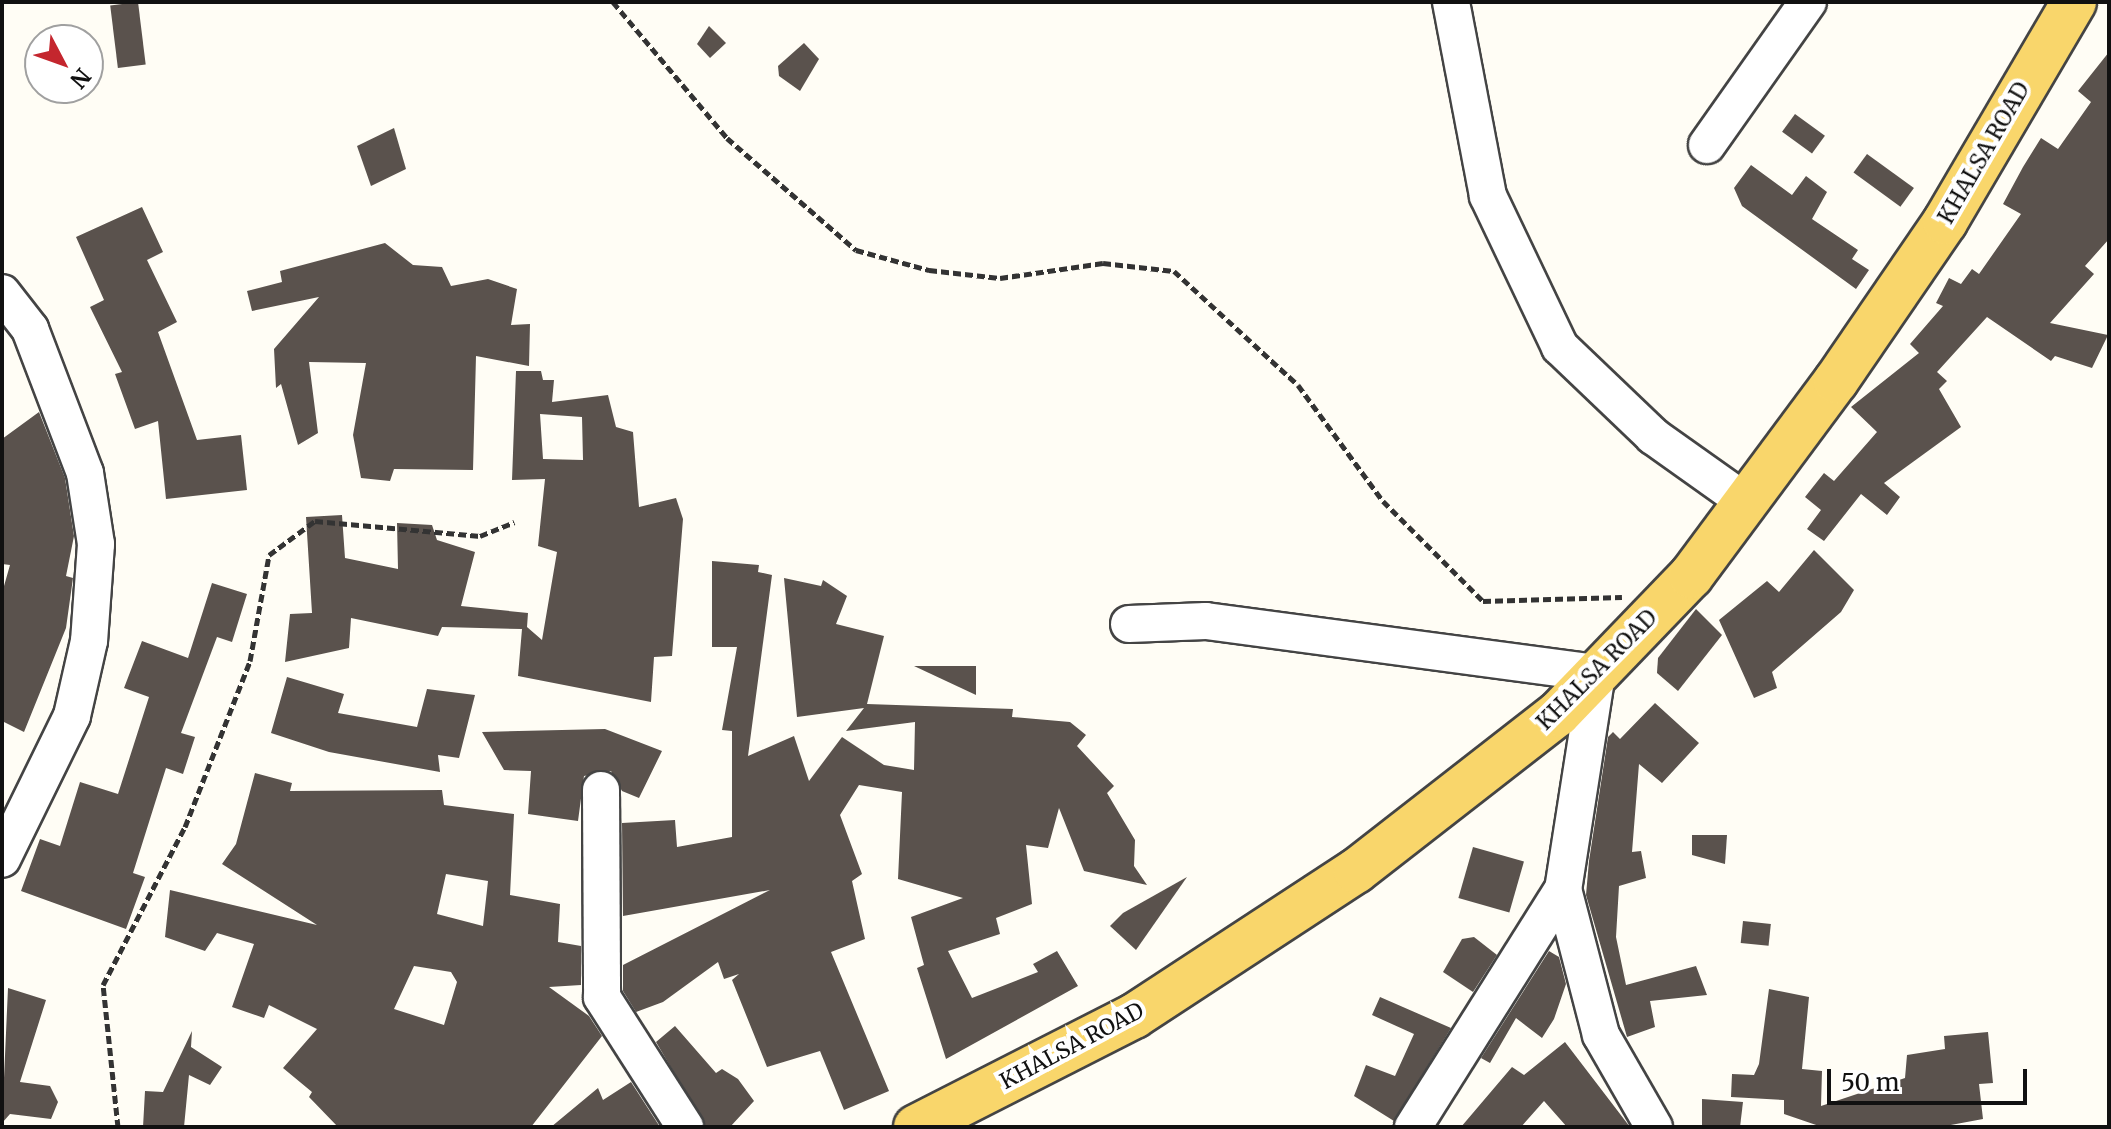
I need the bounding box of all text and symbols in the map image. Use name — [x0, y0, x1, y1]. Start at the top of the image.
north arrow — [24, 24, 104, 104]
text: N — [64, 63, 97, 94]
street label: KHALSA ROAD — [1933, 78, 2035, 228]
street label: KHALSA ROAD — [1531, 604, 1663, 736]
street label: KHALSA ROAD — [996, 997, 1148, 1095]
scale bar — [1831, 1053, 2031, 1103]
text: 50 m — [1841, 1067, 1900, 1098]

